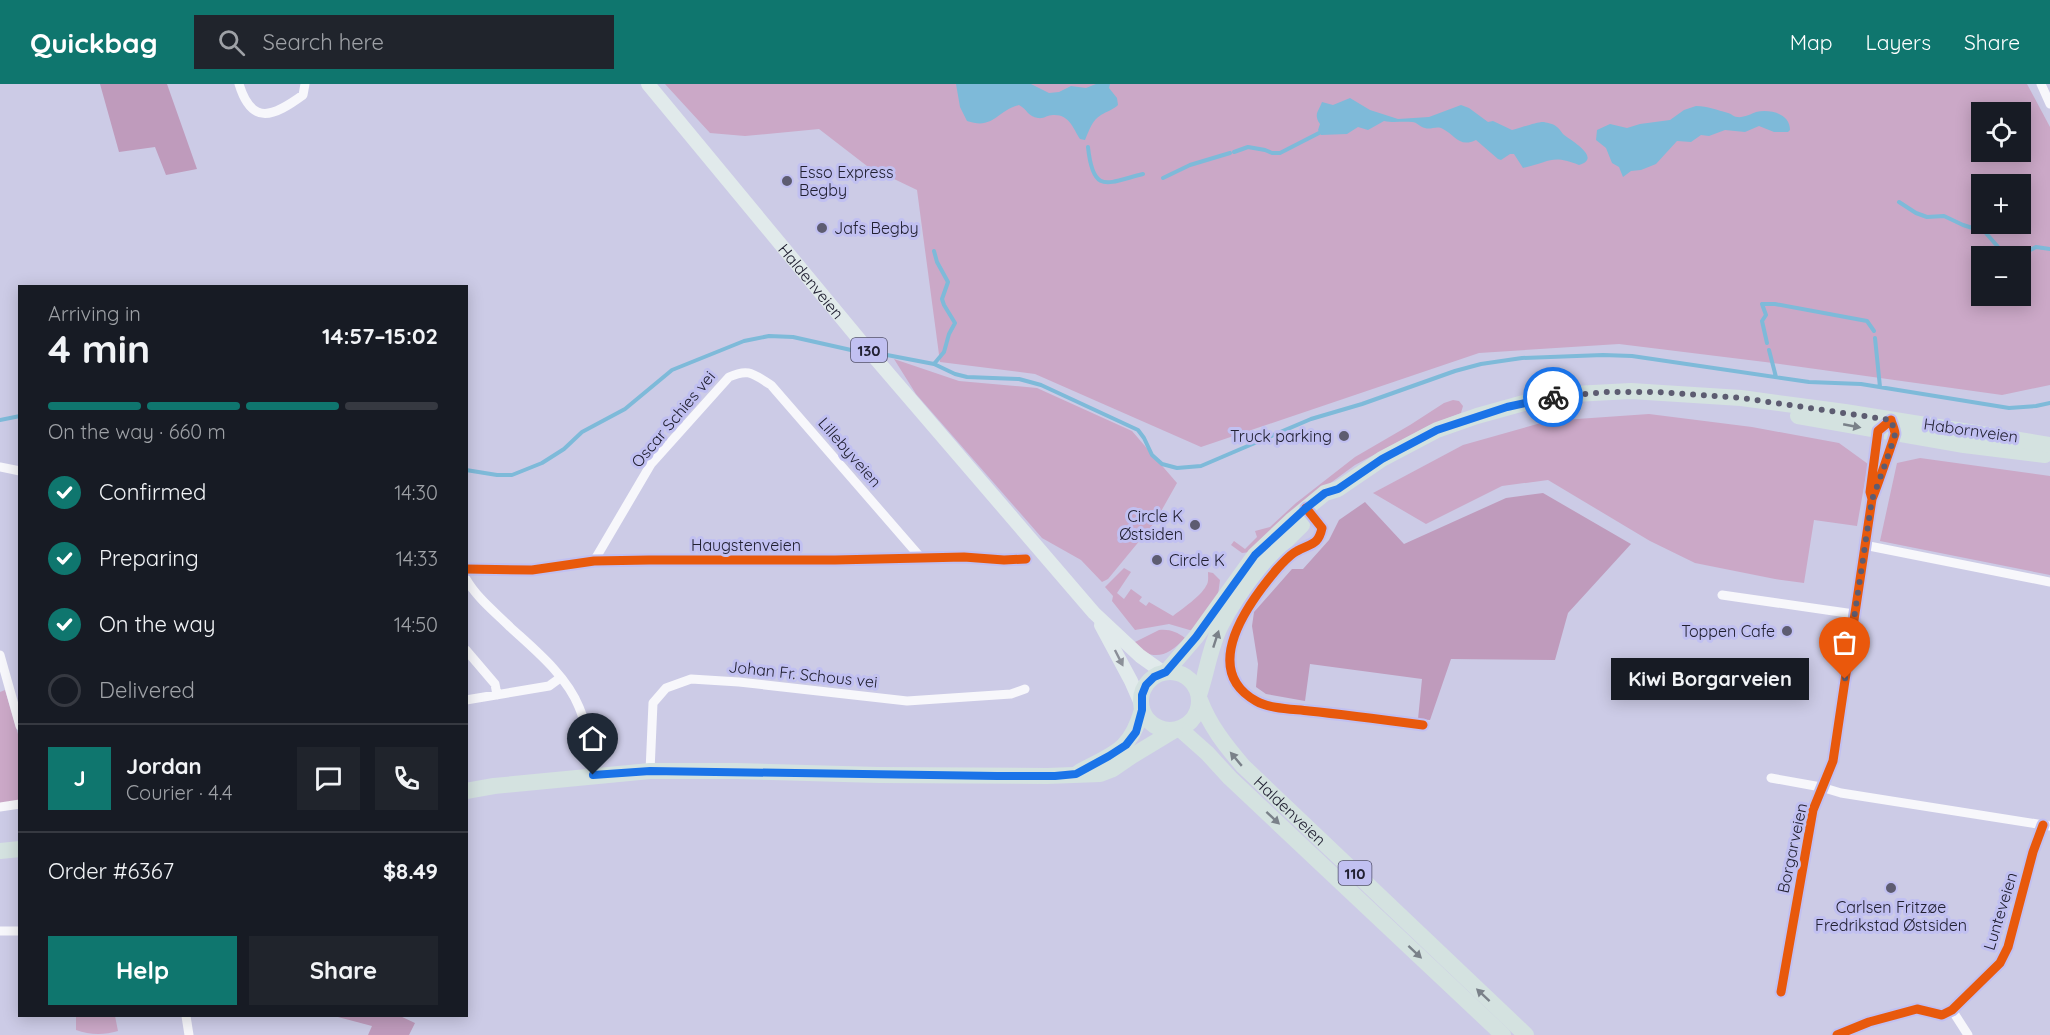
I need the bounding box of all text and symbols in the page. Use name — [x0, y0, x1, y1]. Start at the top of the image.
search box — [194, 15, 614, 69]
text: Quickbag — [30, 25, 158, 60]
icon: search — [215, 26, 248, 59]
text: Search here — [263, 28, 384, 56]
text: Map — [1790, 29, 1833, 55]
text: Layers — [1866, 29, 1931, 55]
text: Share — [1964, 29, 2020, 55]
map controls — [1971, 102, 2031, 306]
button: locate — [1971, 102, 2031, 162]
place label: Esso Express Begby — [799, 162, 894, 200]
marker: Esso Express Begby — [780, 174, 794, 188]
button: + — [1971, 174, 2031, 234]
place label: Jafs Begby — [834, 218, 919, 238]
marker: Jafs Begby — [815, 221, 829, 235]
street label: Haldenveien — [774, 240, 848, 323]
button: − — [1971, 246, 2031, 306]
text: Arriving in — [48, 301, 141, 326]
text: 14:57–15:02 — [322, 322, 438, 350]
text: 4 min — [48, 324, 150, 373]
road number: 130 — [851, 338, 887, 362]
street label: Oscar Schies vei — [627, 367, 719, 471]
courier — [1523, 367, 1583, 427]
icon: bike — [1537, 381, 1570, 414]
street label: Lillebyveien — [814, 413, 886, 491]
street label: Habornveien — [1923, 413, 2019, 447]
text: On the way · 660 m — [48, 419, 226, 444]
one-way arrow — [1842, 422, 1861, 431]
place label: Truck parking — [1230, 426, 1332, 446]
marker: Truck parking — [1337, 429, 1351, 443]
icon: check — [48, 476, 81, 509]
text: Confirmed — [99, 478, 206, 506]
text: 14:30 — [394, 480, 438, 505]
place label: Circle K Østsiden — [1119, 506, 1183, 544]
marker: Circle K Østsiden — [1188, 518, 1202, 532]
street label: Haugstenveien — [691, 535, 801, 555]
icon: check — [48, 542, 81, 575]
text: Preparing — [99, 544, 199, 572]
text: 14:33 — [396, 546, 438, 571]
place label: Circle K — [1169, 550, 1225, 570]
marker: Circle K — [1150, 553, 1164, 567]
icon: check — [48, 608, 81, 641]
text: On the way — [99, 610, 215, 638]
text: 14:50 — [394, 612, 438, 637]
pin — [1819, 617, 1870, 679]
place label: Toppen Cafe — [1681, 621, 1775, 641]
marker: Toppen Cafe — [1780, 624, 1794, 638]
icon: bag — [1828, 626, 1861, 659]
one-way arrow — [1212, 630, 1221, 648]
one-way arrow — [1114, 650, 1124, 667]
street label: Johan Fr. Schous vei — [727, 656, 879, 692]
callout: Kiwi Borgarveien — [1611, 658, 1809, 700]
text: Kiwi Borgarveien — [1628, 666, 1792, 691]
text: Delivered — [99, 676, 195, 704]
pin — [567, 713, 618, 775]
icon: home — [576, 722, 609, 755]
button: chat — [297, 747, 360, 810]
button: phone — [375, 747, 438, 810]
text: Jordan — [126, 752, 202, 780]
one-way arrow — [1230, 752, 1243, 767]
text: J — [73, 764, 86, 792]
street label: Haldenveien — [1250, 772, 1330, 850]
text: Courier · 4.4 — [126, 780, 232, 805]
street label: Borgarveien — [1773, 801, 1811, 895]
one-way arrow — [1265, 811, 1280, 824]
text: Order #6367 — [48, 857, 174, 885]
text: $8.49 — [383, 857, 438, 885]
road number: 110 — [1338, 861, 1372, 885]
street label: Lunteveien — [1979, 870, 2021, 952]
marker: Carlsen Fritzøe Fredrikstad Østsiden — [1884, 881, 1898, 895]
place label: Carlsen Fritzøe Fredrikstad Østsiden — [1815, 897, 1967, 935]
button: Help — [48, 936, 237, 1005]
button: Share — [249, 936, 438, 1005]
one-way arrow — [1407, 945, 1422, 959]
one-way arrow — [1476, 988, 1491, 1002]

